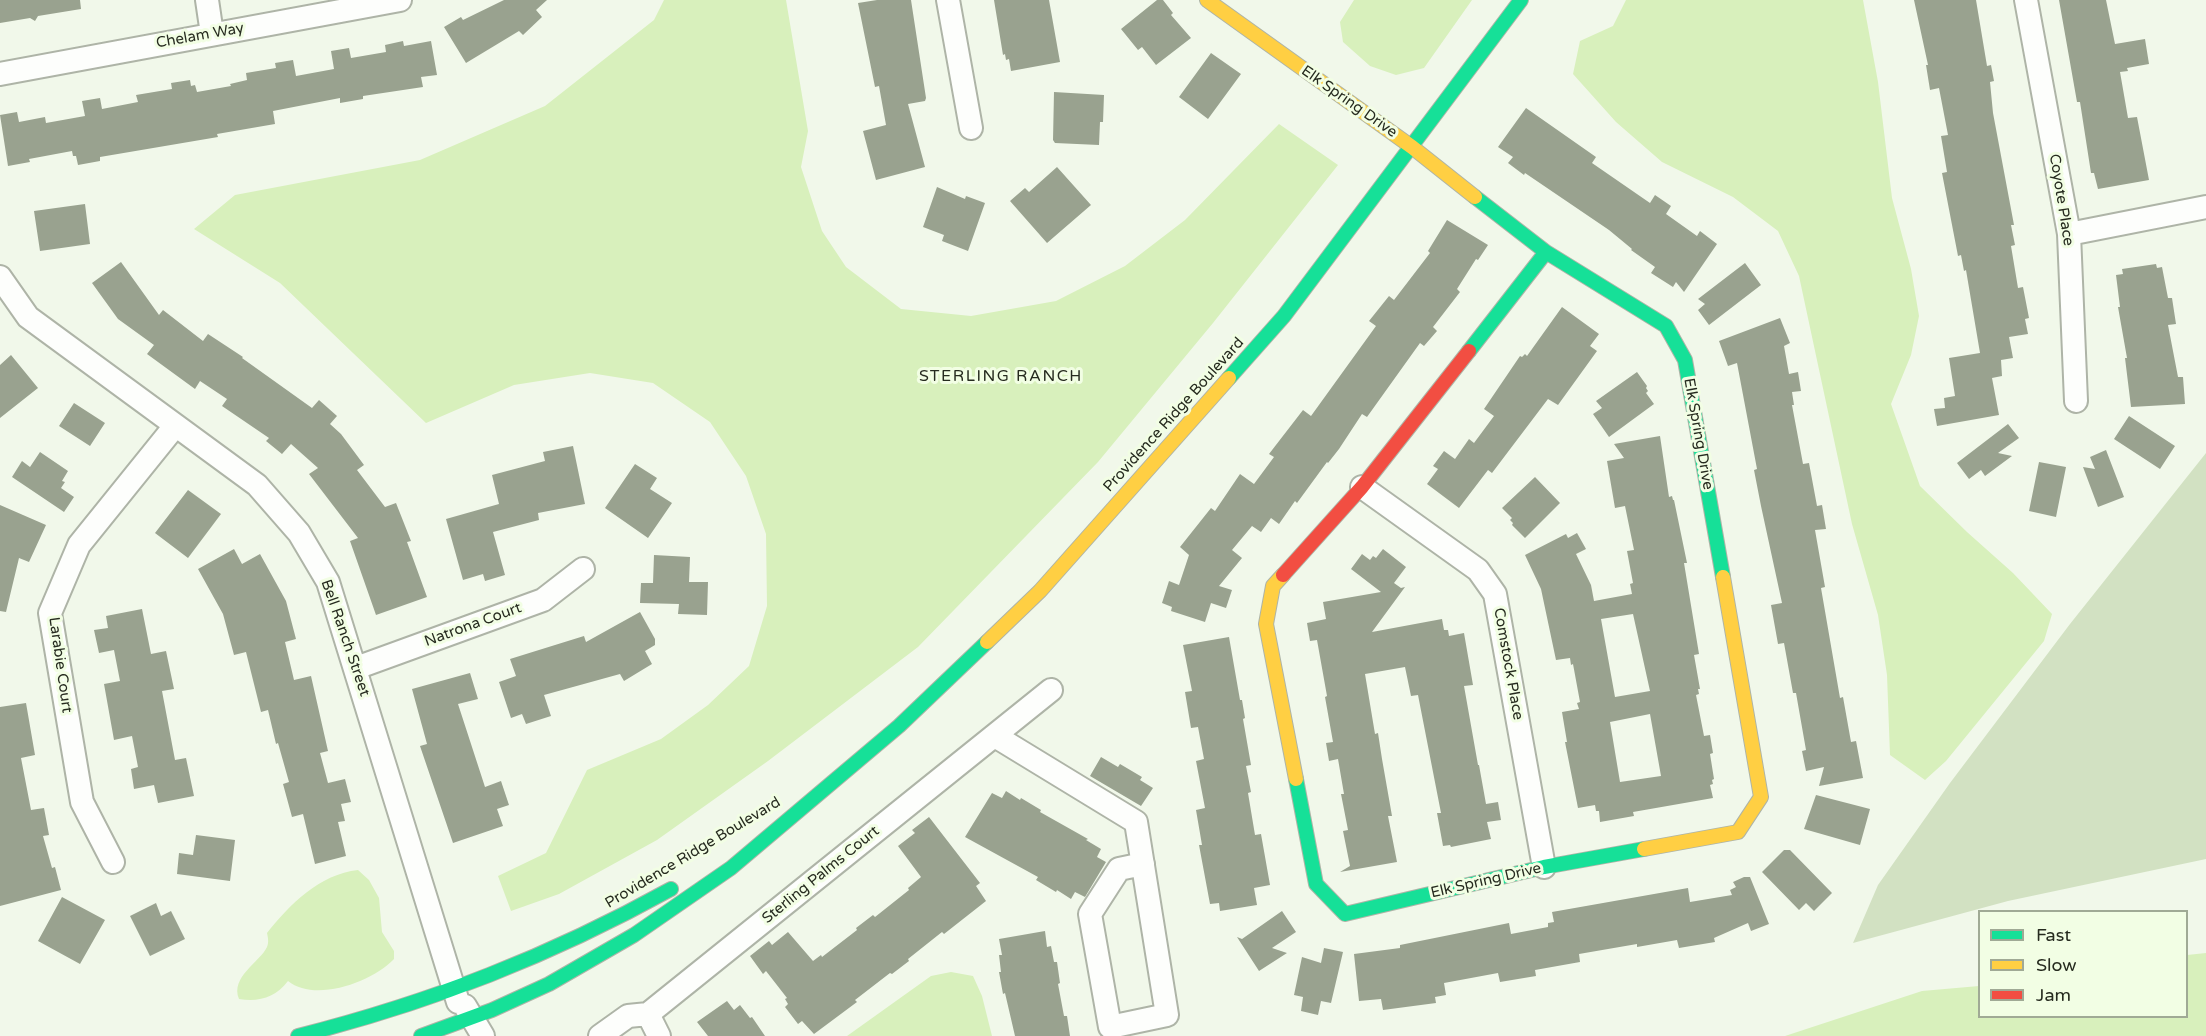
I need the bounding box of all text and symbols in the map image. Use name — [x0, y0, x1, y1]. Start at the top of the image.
street label: Chelam Way — [155, 19, 245, 53]
street label: Elk Spring Drive — [1298, 62, 1400, 142]
street label: Coyote Place — [2045, 153, 2077, 247]
street label: Providence Ridge Boulevard — [1100, 334, 1248, 496]
district label: STERLING RANCH — [919, 367, 1083, 387]
street label: Elk Spring Drive — [1679, 377, 1717, 491]
street label: Bell Ranch Street — [317, 577, 373, 699]
street label: Natrona Court — [422, 599, 524, 651]
street label: Comstock Place — [1489, 606, 1527, 722]
street label: Larabie Court — [44, 616, 76, 714]
street label: Providence Ridge Boulevard — [602, 793, 784, 913]
street label: Sterling Palms Court — [759, 822, 883, 928]
street label: Elk Spring Drive — [1429, 860, 1543, 902]
legend — [1978, 910, 2188, 1018]
text: Fast — [2036, 924, 2071, 946]
text: Slow — [2036, 954, 2077, 976]
text: Jam — [2036, 984, 2071, 1006]

